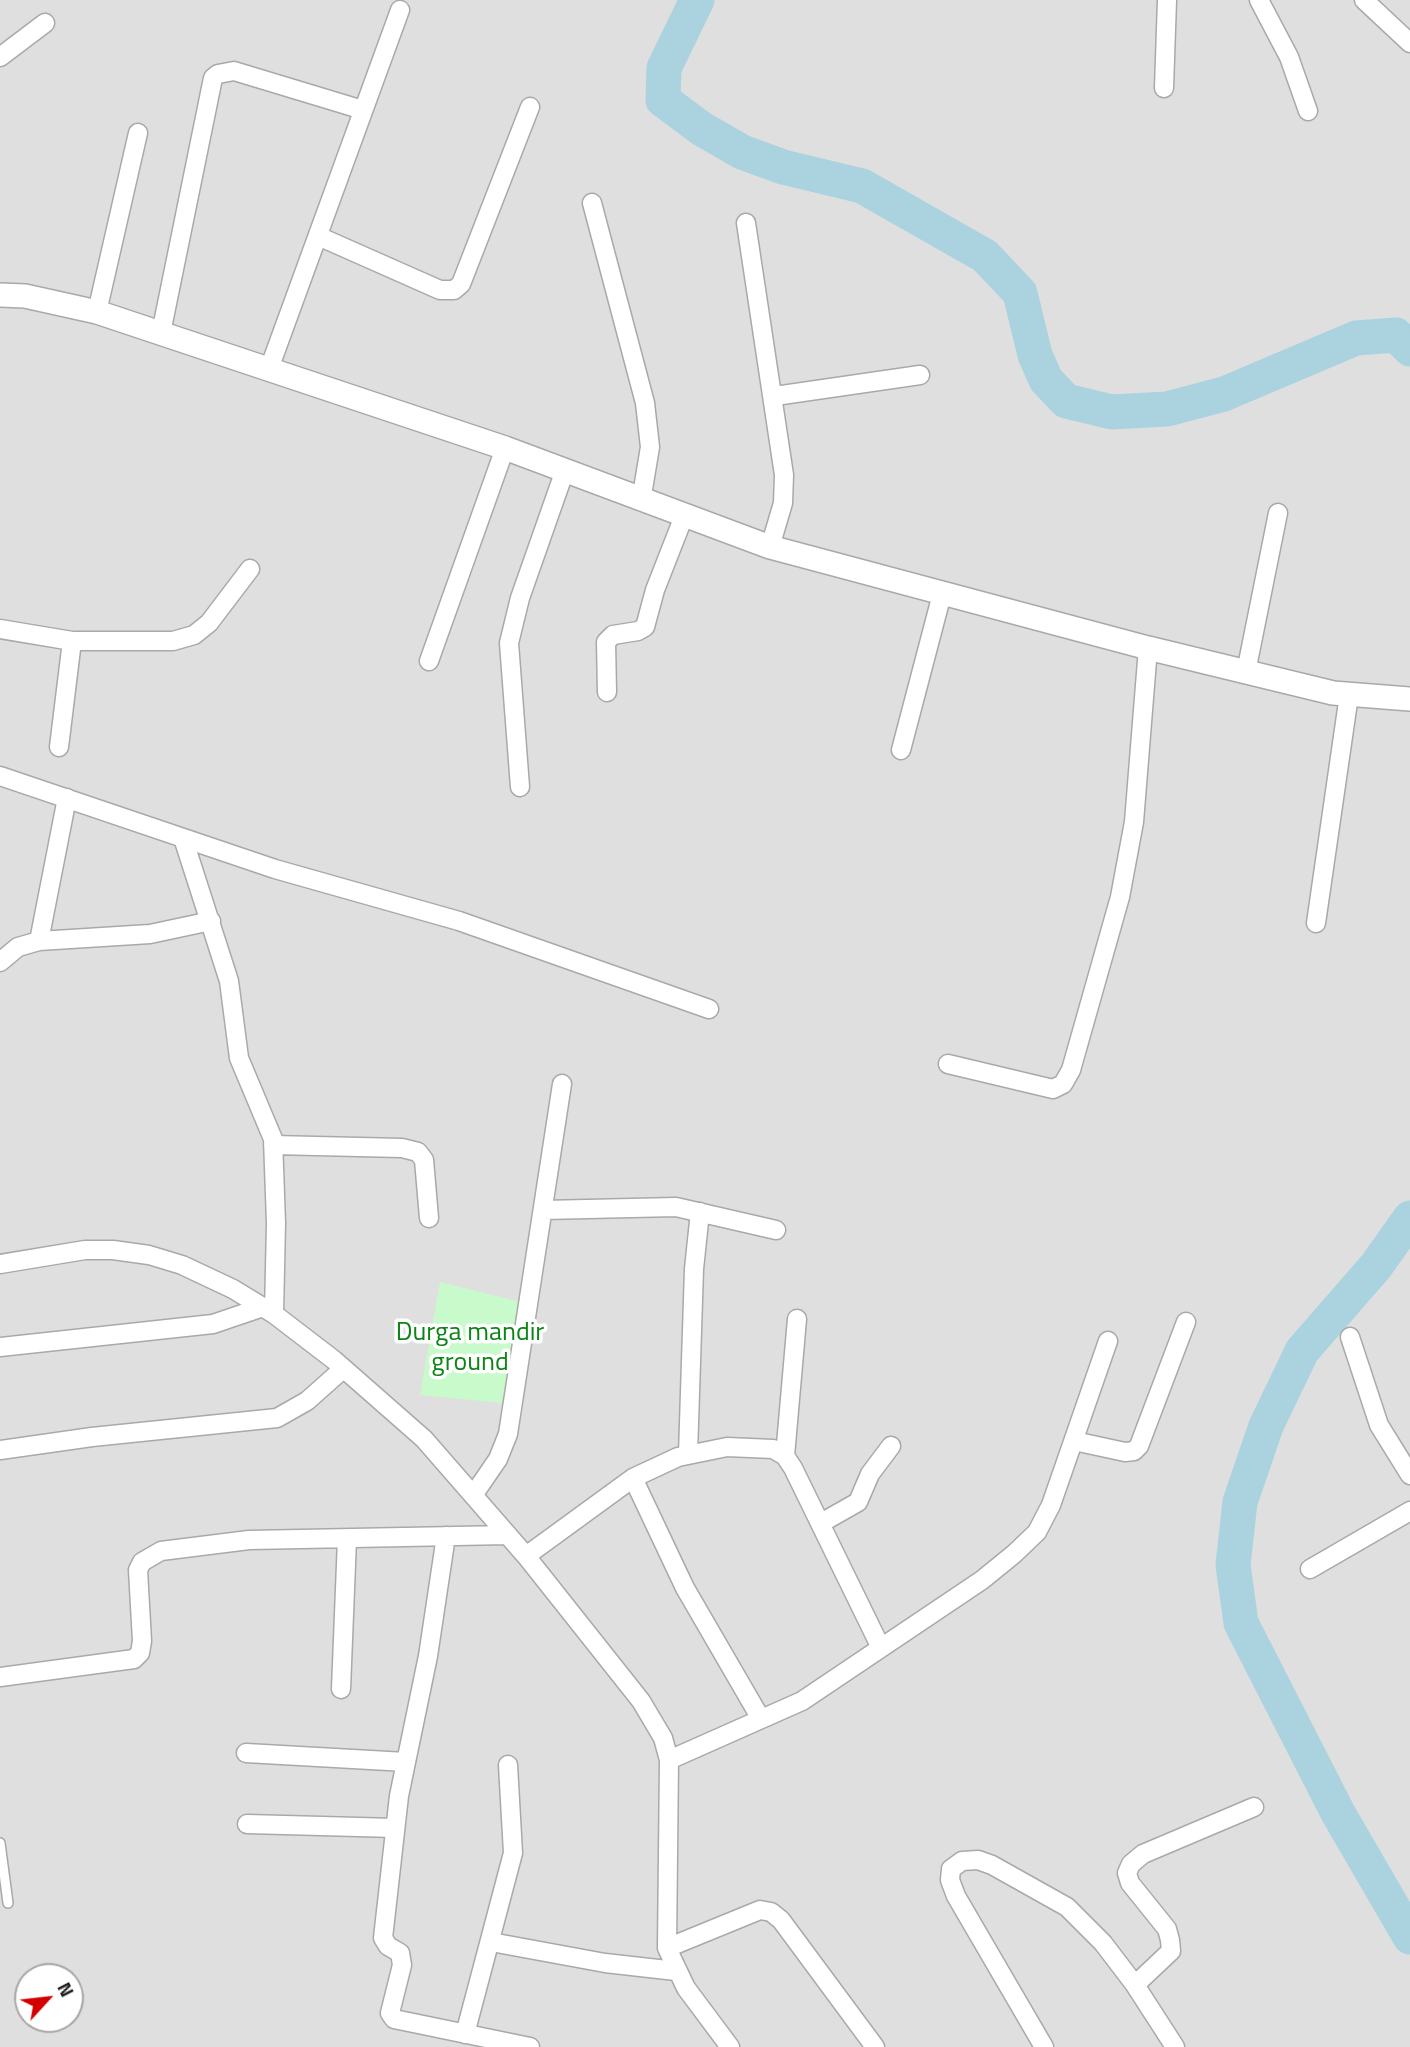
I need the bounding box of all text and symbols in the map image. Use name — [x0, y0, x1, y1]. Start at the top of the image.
park label: Durga mandir ground — [396, 1318, 544, 1380]
north arrow — [14, 1963, 84, 2033]
text: N — [50, 1977, 82, 2002]

